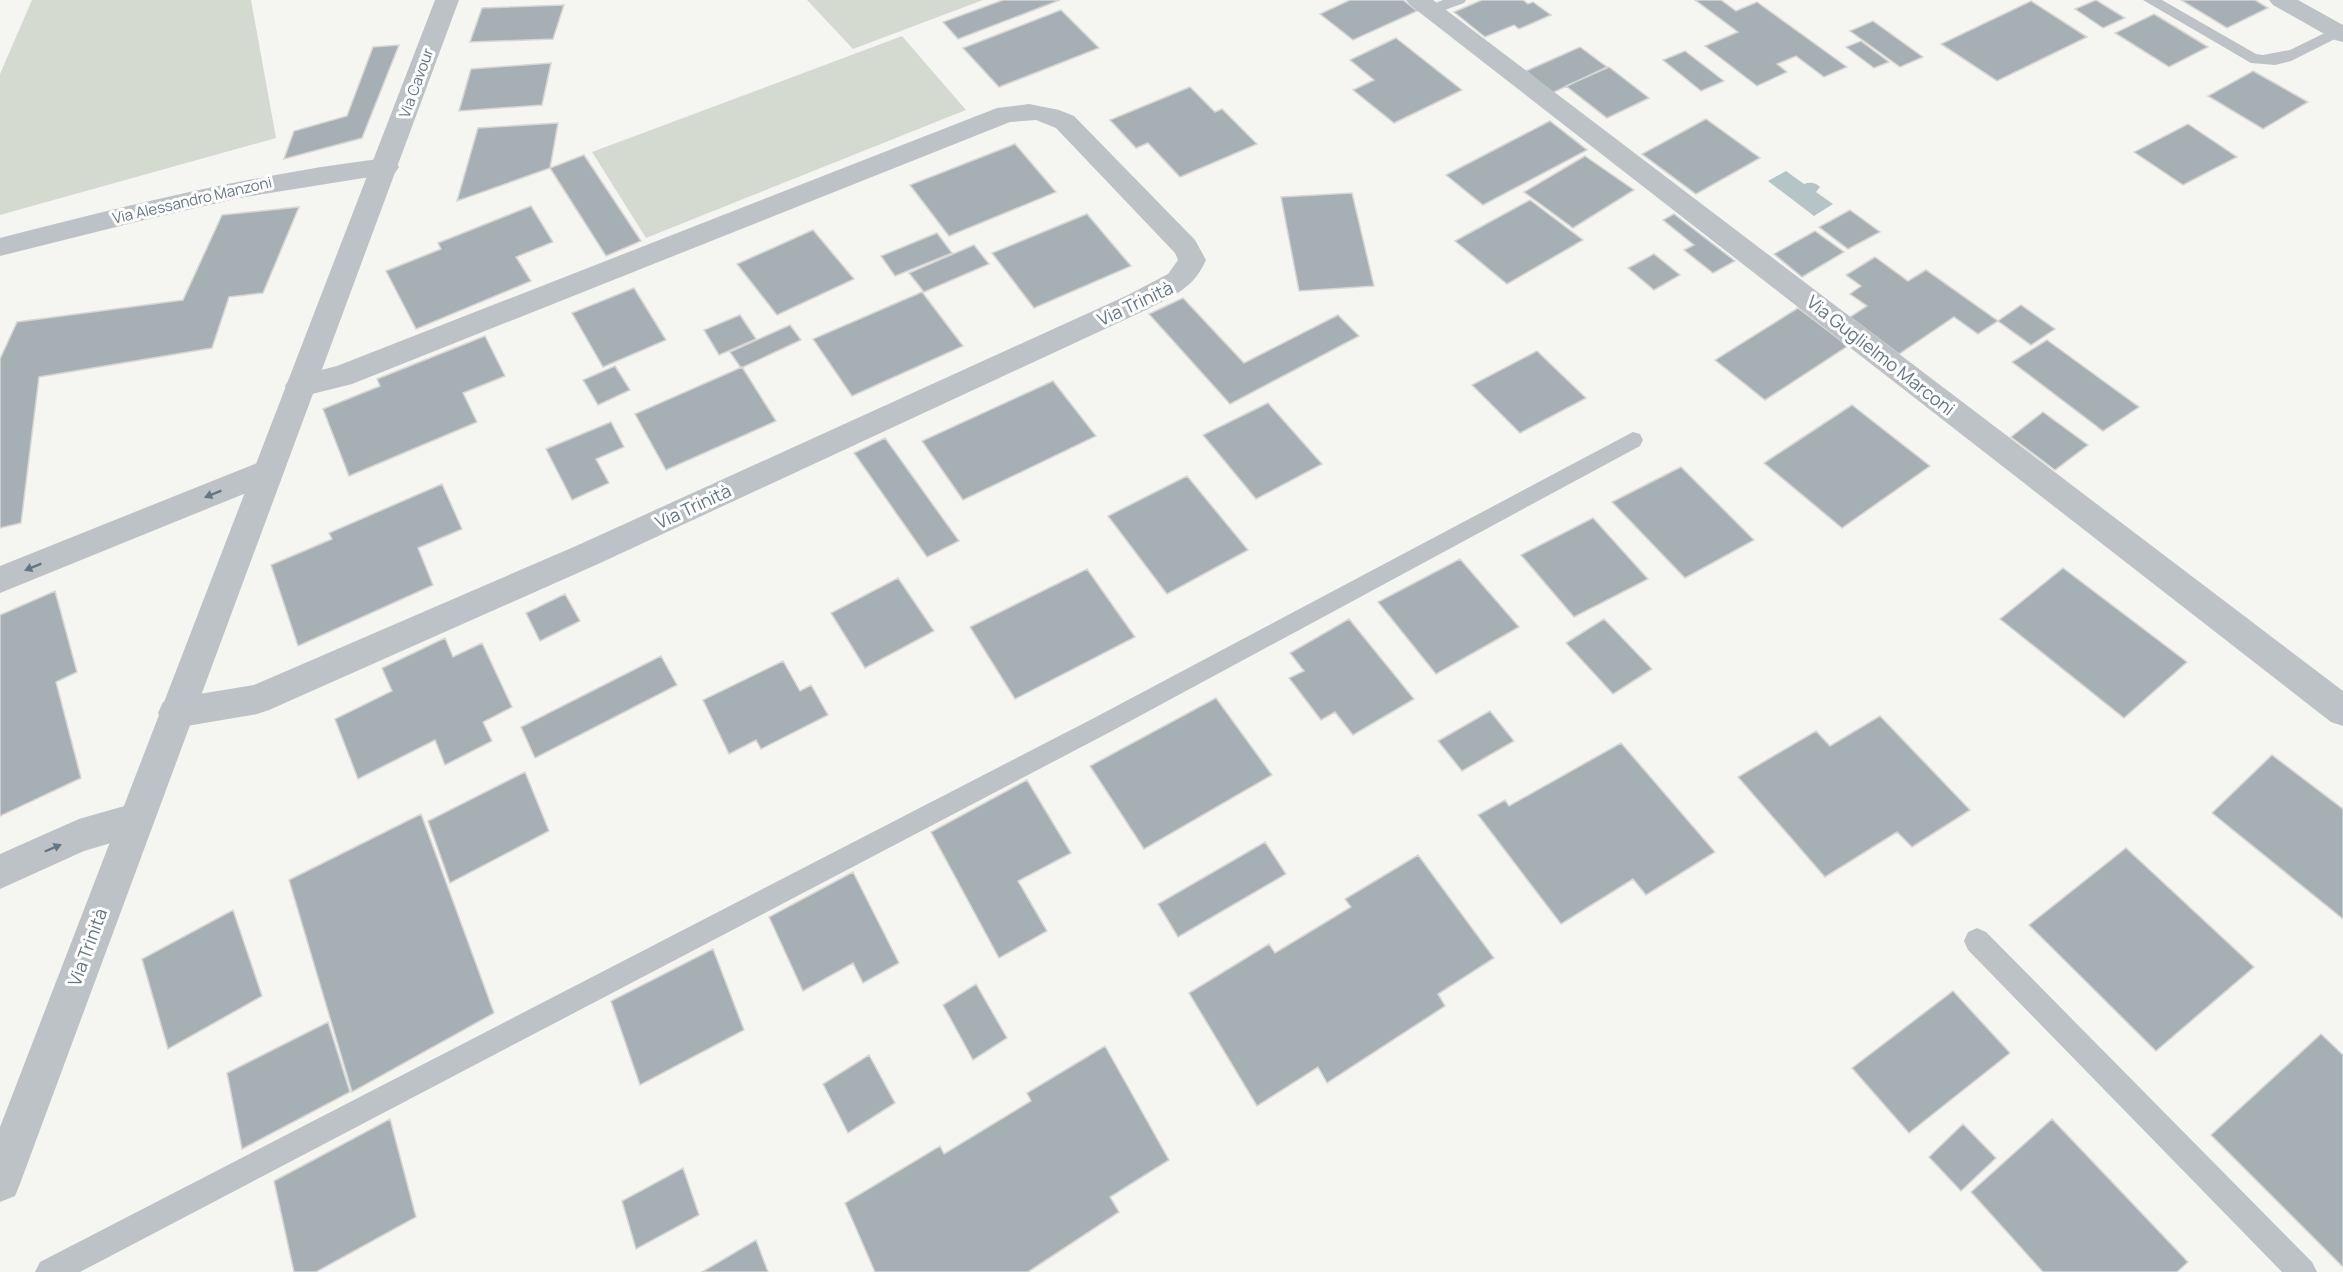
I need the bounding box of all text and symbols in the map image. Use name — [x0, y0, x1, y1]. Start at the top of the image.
street label: Via Cavour — [394, 45, 439, 121]
street label: Via Alessandro Manzoni — [110, 171, 274, 229]
street label: Via Trinità — [1093, 275, 1177, 331]
street label: Via Guglielmo Marconi — [1802, 290, 1960, 420]
street label: Via Trinità — [651, 478, 735, 534]
one-way arrow — [204, 489, 222, 499]
one-way arrow — [23, 562, 41, 572]
one-way arrow — [44, 842, 62, 852]
street label: Via Trinità — [62, 905, 112, 989]

